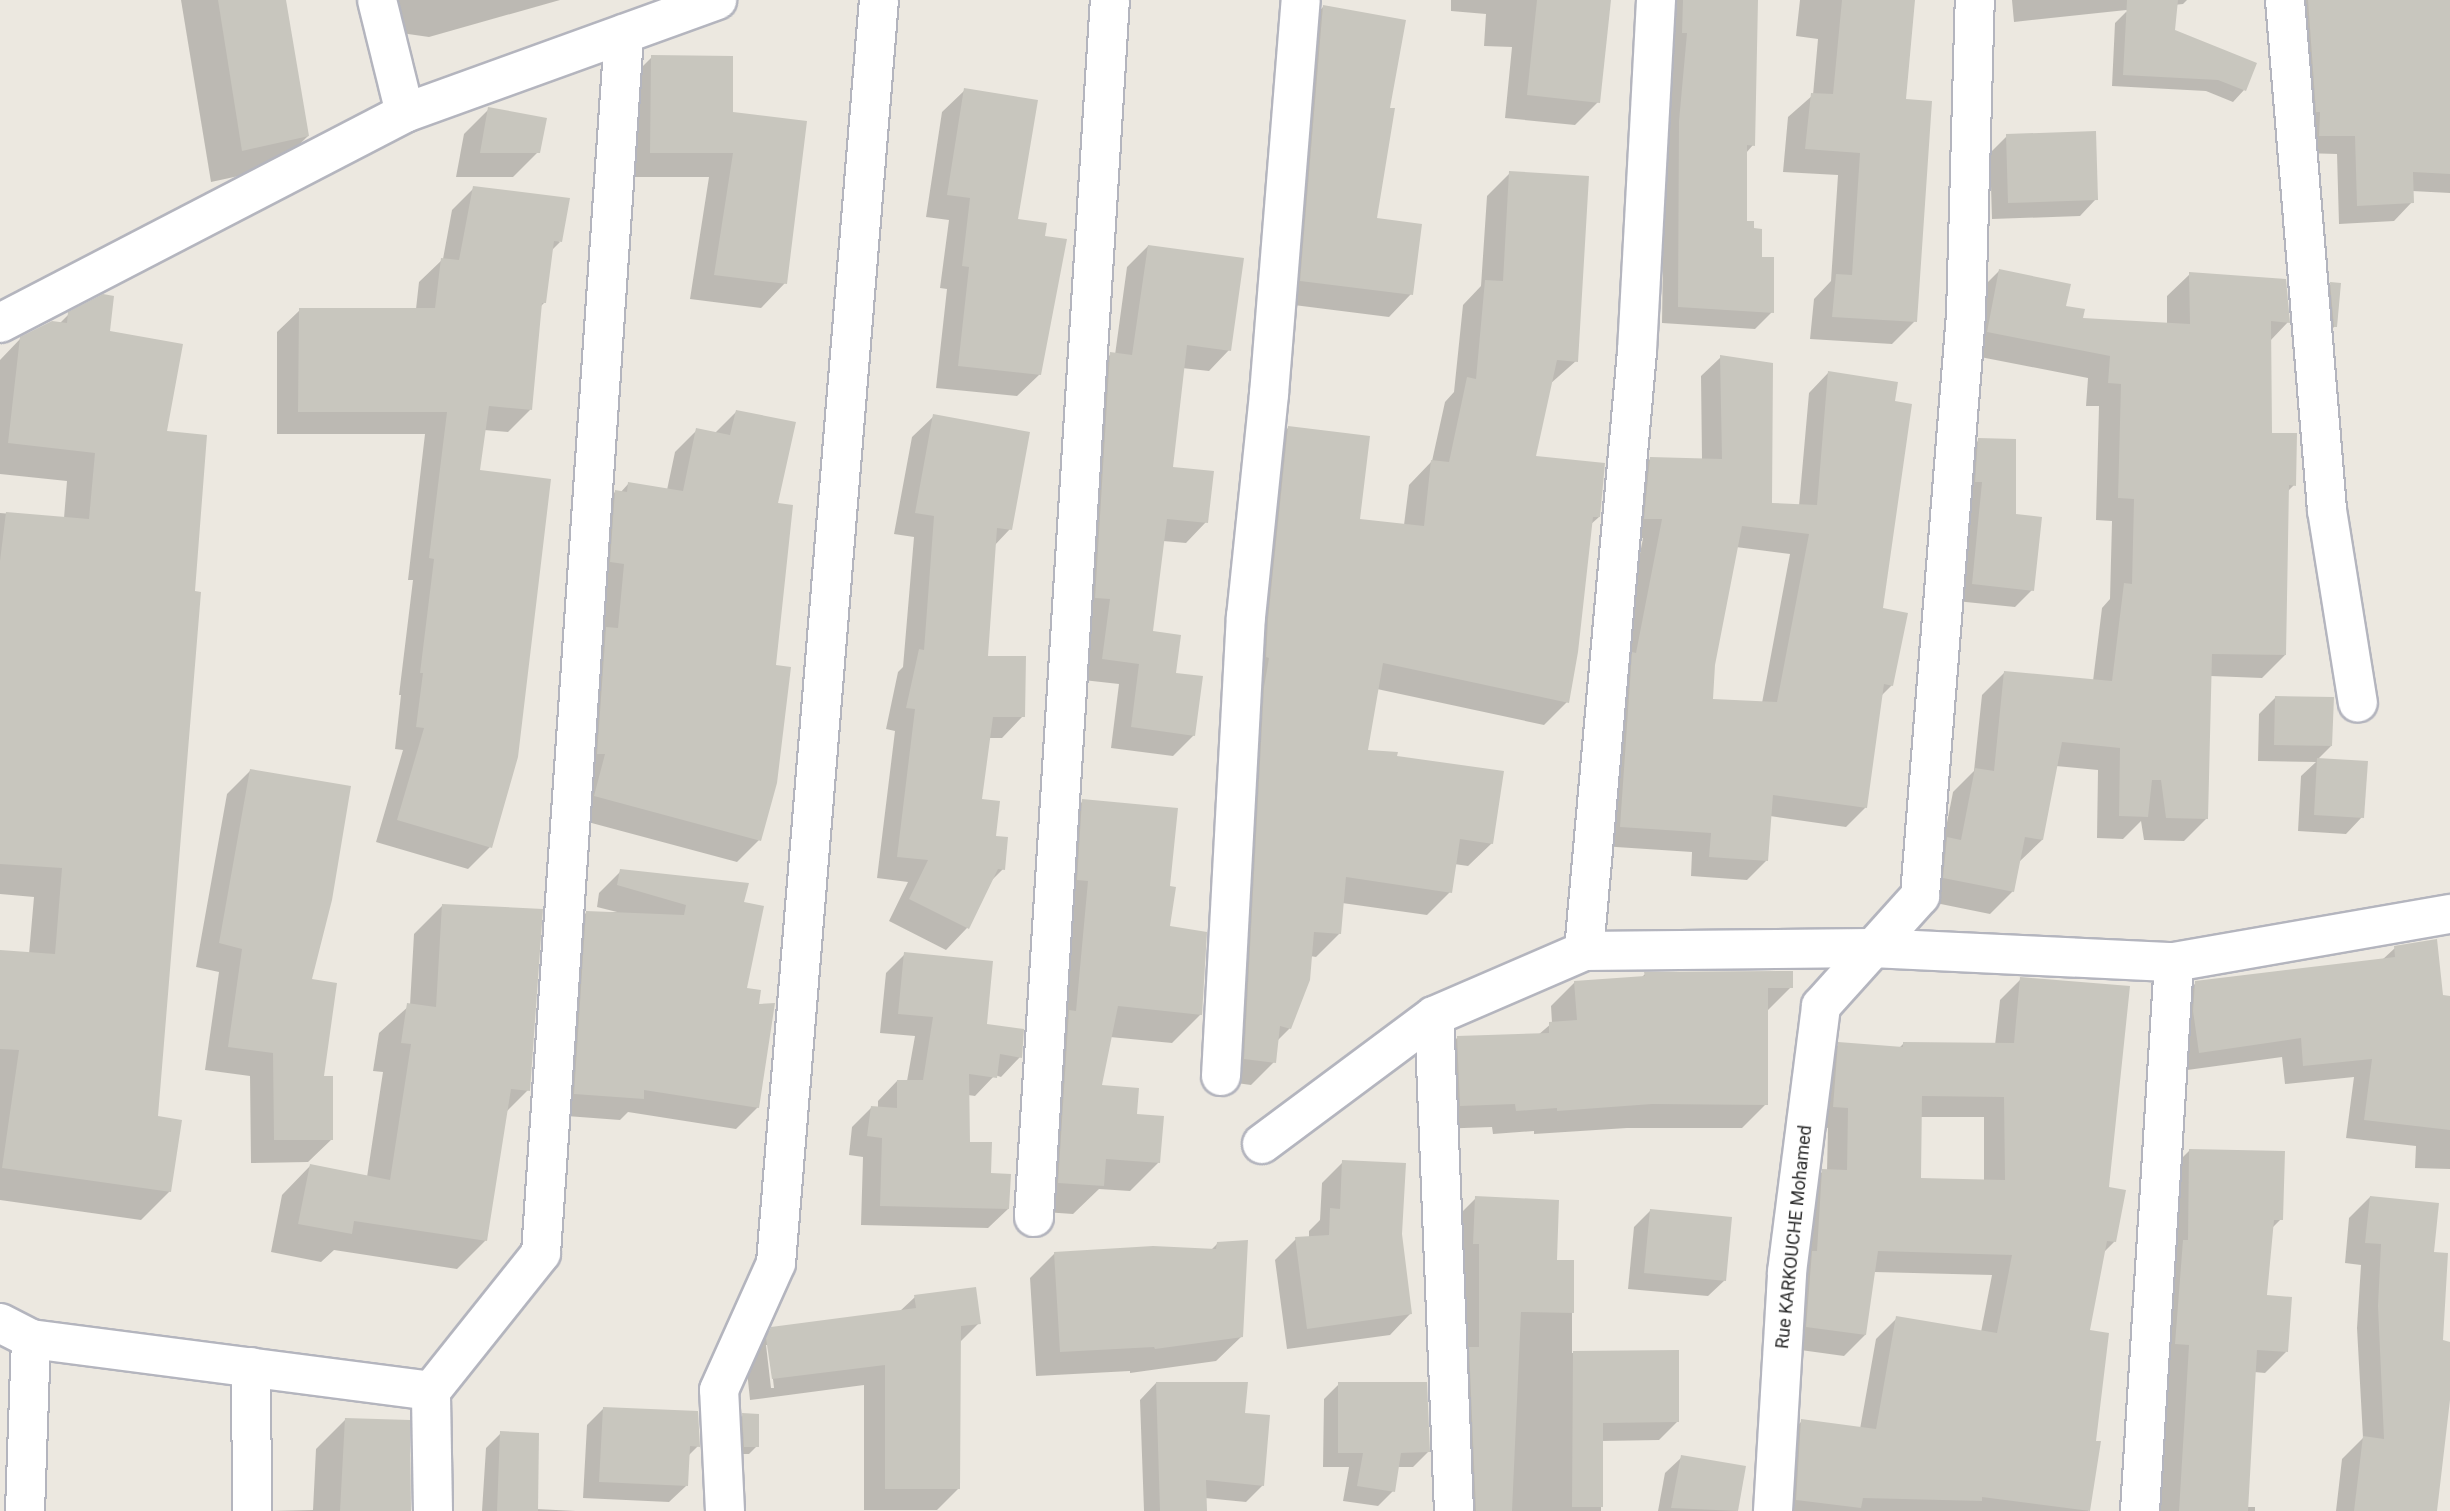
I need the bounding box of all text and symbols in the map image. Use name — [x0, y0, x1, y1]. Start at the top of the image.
street label: Rue KARKOUCHE Mohamed — [1772, 1124, 1816, 1350]

